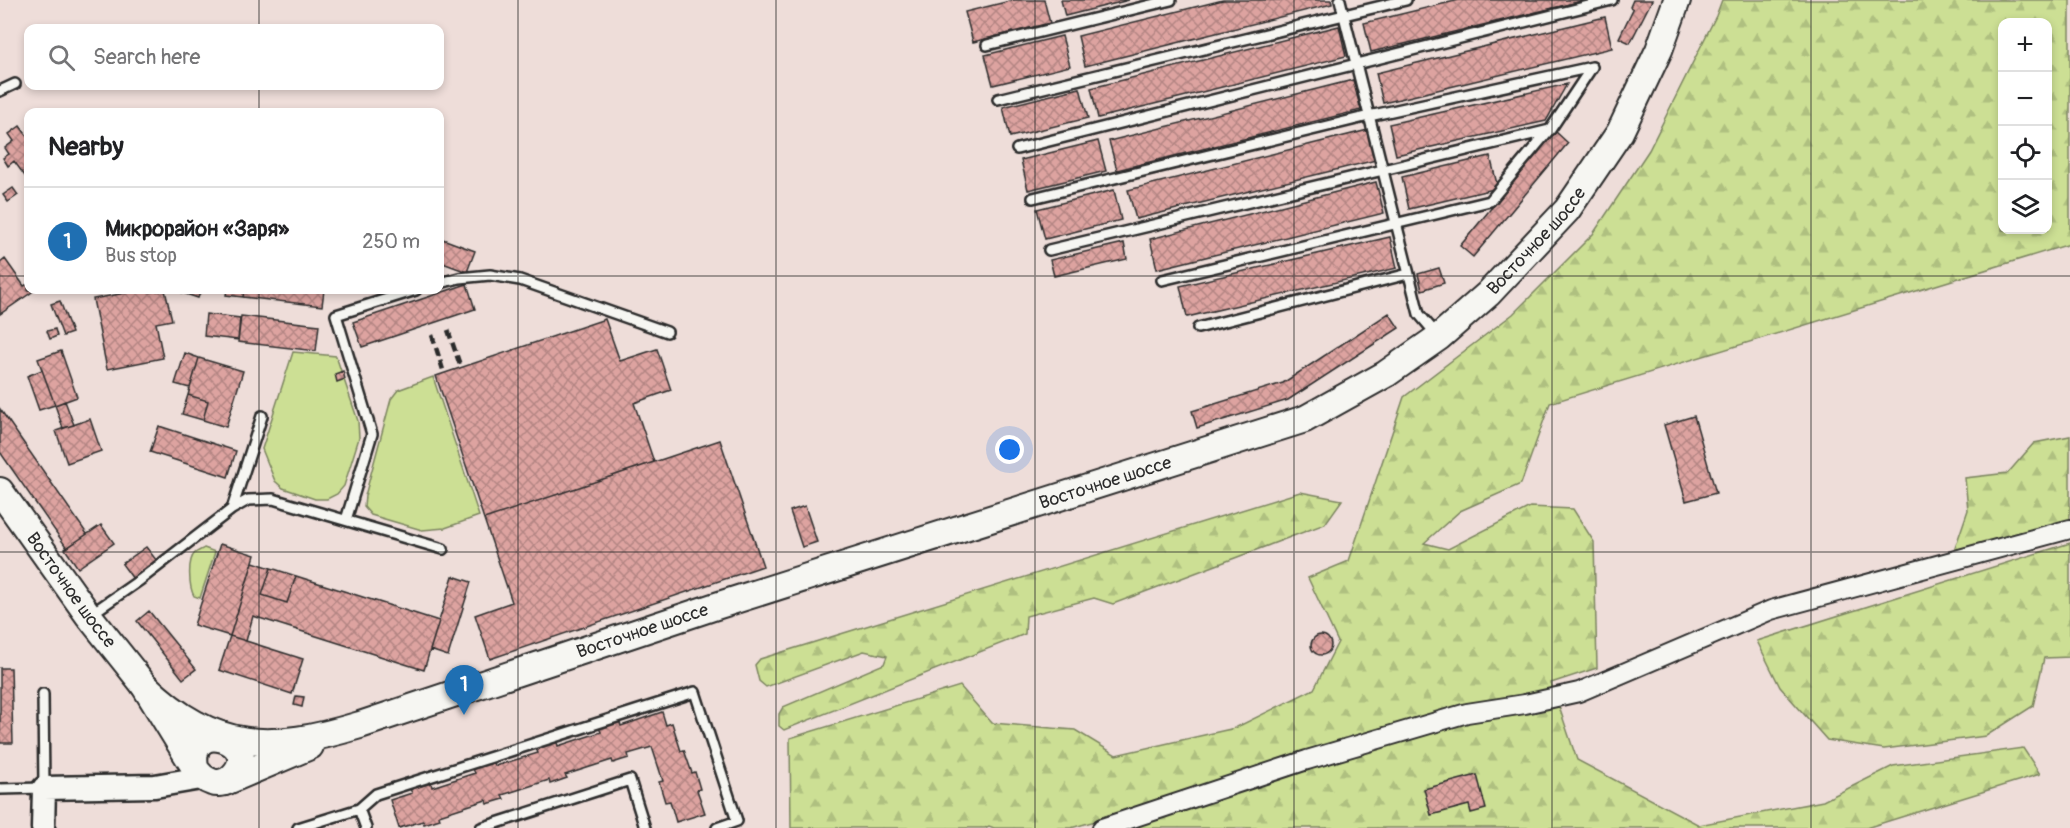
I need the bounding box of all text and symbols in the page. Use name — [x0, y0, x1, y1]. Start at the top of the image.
map controls — [1998, 18, 2052, 234]
button: + — [1998, 18, 2052, 72]
search box — [24, 24, 444, 90]
icon: search — [45, 41, 78, 74]
text: Search here — [93, 43, 200, 71]
button: − — [1998, 72, 2052, 126]
button: locate — [1998, 126, 2052, 180]
text: Nearby — [48, 131, 124, 163]
button: layers — [1998, 180, 2052, 234]
street label: Восточное шоссе — [1482, 183, 1591, 300]
text: Микрорайон «Заря» — [105, 215, 289, 243]
text: 1 — [64, 229, 71, 254]
text: 250 m — [362, 229, 420, 254]
text: Bus stop — [105, 243, 177, 268]
your location — [995, 435, 1024, 464]
street label: Восточное шоссе — [1036, 451, 1174, 515]
street label: Восточное шоссе — [21, 528, 121, 653]
street label: Восточное шоссе — [574, 598, 711, 664]
pin: 1 — [444, 666, 484, 715]

